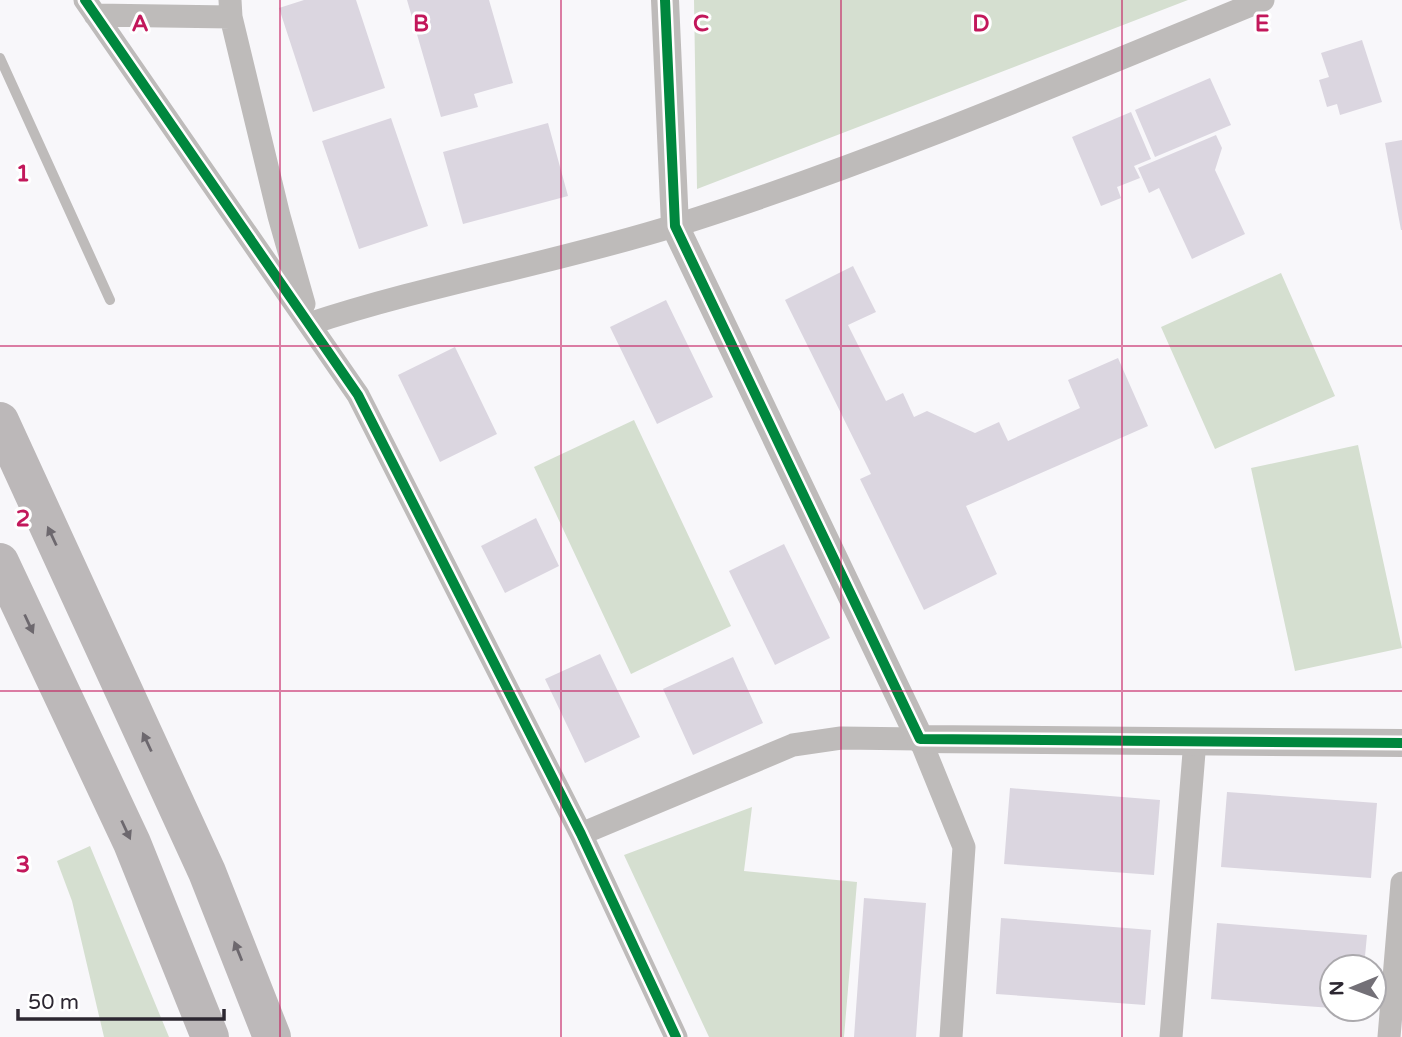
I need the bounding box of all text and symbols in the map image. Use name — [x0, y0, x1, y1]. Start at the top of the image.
text: A — [131, 10, 149, 38]
text: B — [413, 10, 429, 38]
text: C — [693, 10, 709, 38]
text: D — [972, 10, 990, 38]
text: E — [1255, 10, 1269, 38]
text: 1 — [16, 160, 30, 188]
text: 2 — [16, 505, 30, 533]
one-way arrow — [47, 525, 58, 546]
one-way arrow — [23, 614, 35, 634]
one-way arrow — [142, 732, 153, 752]
one-way arrow — [120, 820, 131, 840]
text: 3 — [16, 851, 30, 879]
one-way arrow — [233, 940, 244, 961]
north arrow — [1318, 953, 1388, 1023]
scale bar — [18, 978, 224, 1022]
text: N — [1326, 980, 1348, 996]
text: 50 m — [28, 990, 79, 1015]

